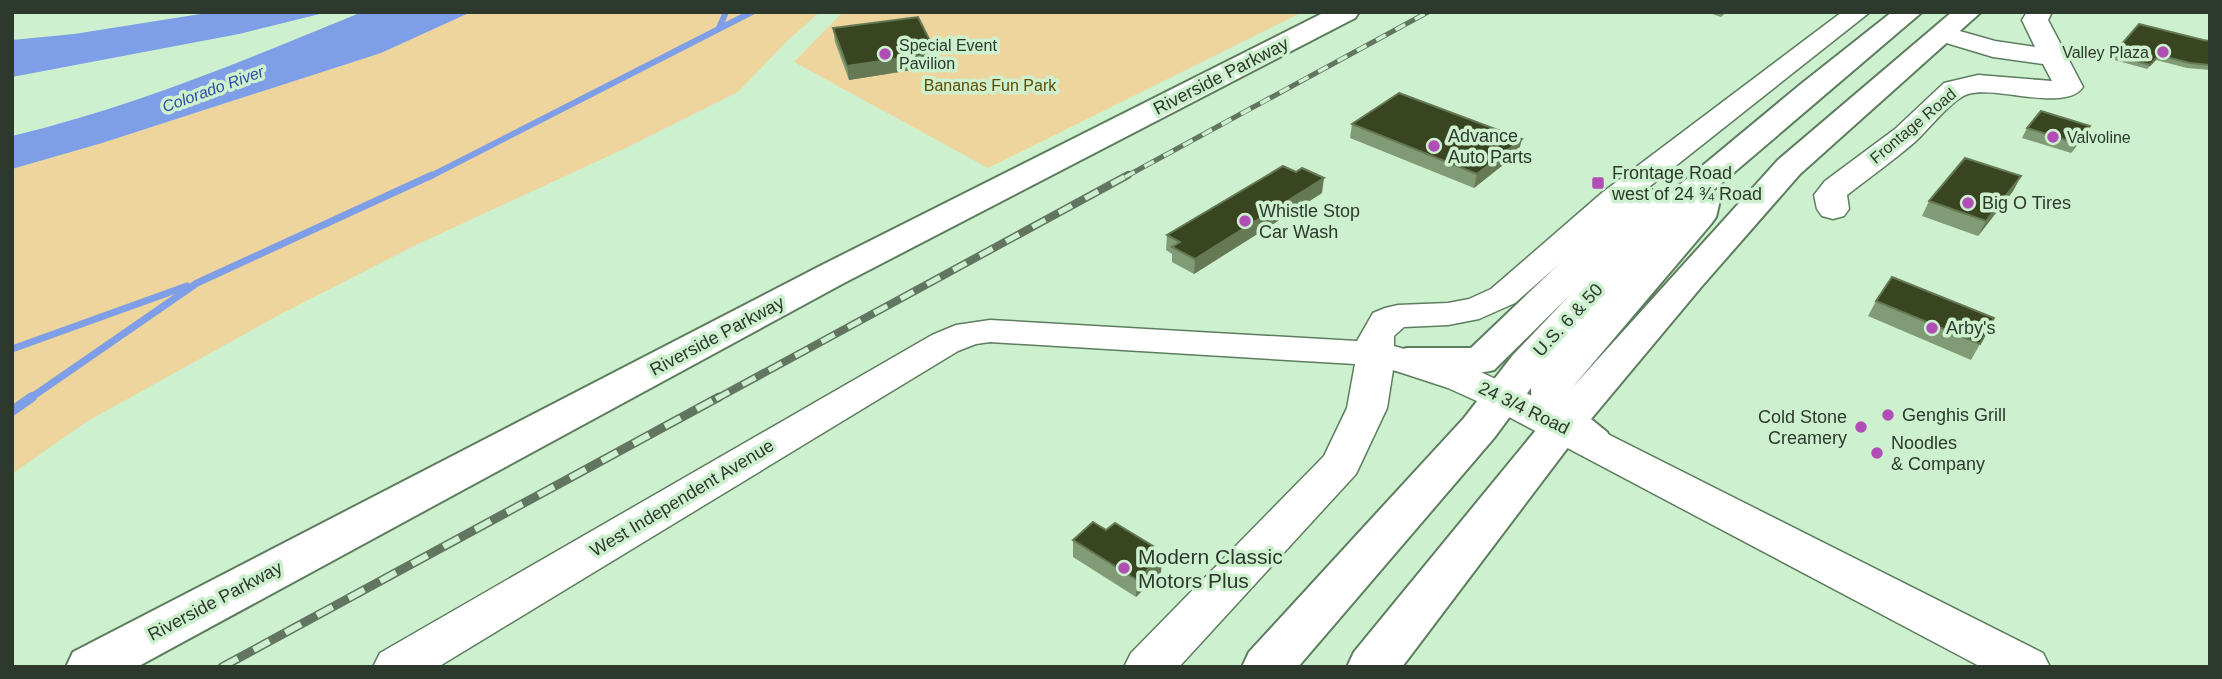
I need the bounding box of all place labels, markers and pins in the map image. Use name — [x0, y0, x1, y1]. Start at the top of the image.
place label: Special Event Pavilion — [899, 37, 997, 72]
place label: Valley Plaza — [2062, 44, 2149, 61]
marker: Valley Plaza — [2155, 44, 2171, 60]
marker: Special Event Pavilion — [877, 46, 893, 62]
place label: Advance Auto Parts — [1448, 126, 1532, 167]
marker: Valvoline — [2045, 129, 2061, 145]
place label: Valvoline — [2067, 129, 2131, 146]
marker: Advance Auto Parts — [1426, 138, 1442, 154]
place label: Frontage Road west of 24 ¾ Road — [1611, 163, 1762, 204]
marker: Frontage Road west of 24 ¾ Road — [1590, 175, 1606, 191]
place label: Big O Tires — [1982, 193, 2071, 213]
marker: Big O Tires — [1960, 195, 1976, 211]
place label: Whistle Stop Car Wash — [1259, 201, 1360, 242]
marker: Whistle Stop Car Wash — [1237, 213, 1253, 229]
place label: Arby's — [1946, 318, 1995, 338]
marker: Arby's — [1924, 320, 1940, 336]
place label: Genghis Grill — [1902, 405, 2006, 425]
place label: Cold Stone Creamery — [1758, 407, 1847, 448]
marker: Genghis Grill — [1880, 407, 1896, 423]
marker: Cold Stone Creamery — [1853, 419, 1869, 435]
place label: Noodles & Company — [1891, 433, 1985, 474]
marker: Noodles & Company — [1869, 445, 1885, 461]
place label: Modern Classic Motors Plus — [1138, 545, 1283, 592]
marker: Modern Classic Motors Plus — [1116, 560, 1132, 576]

